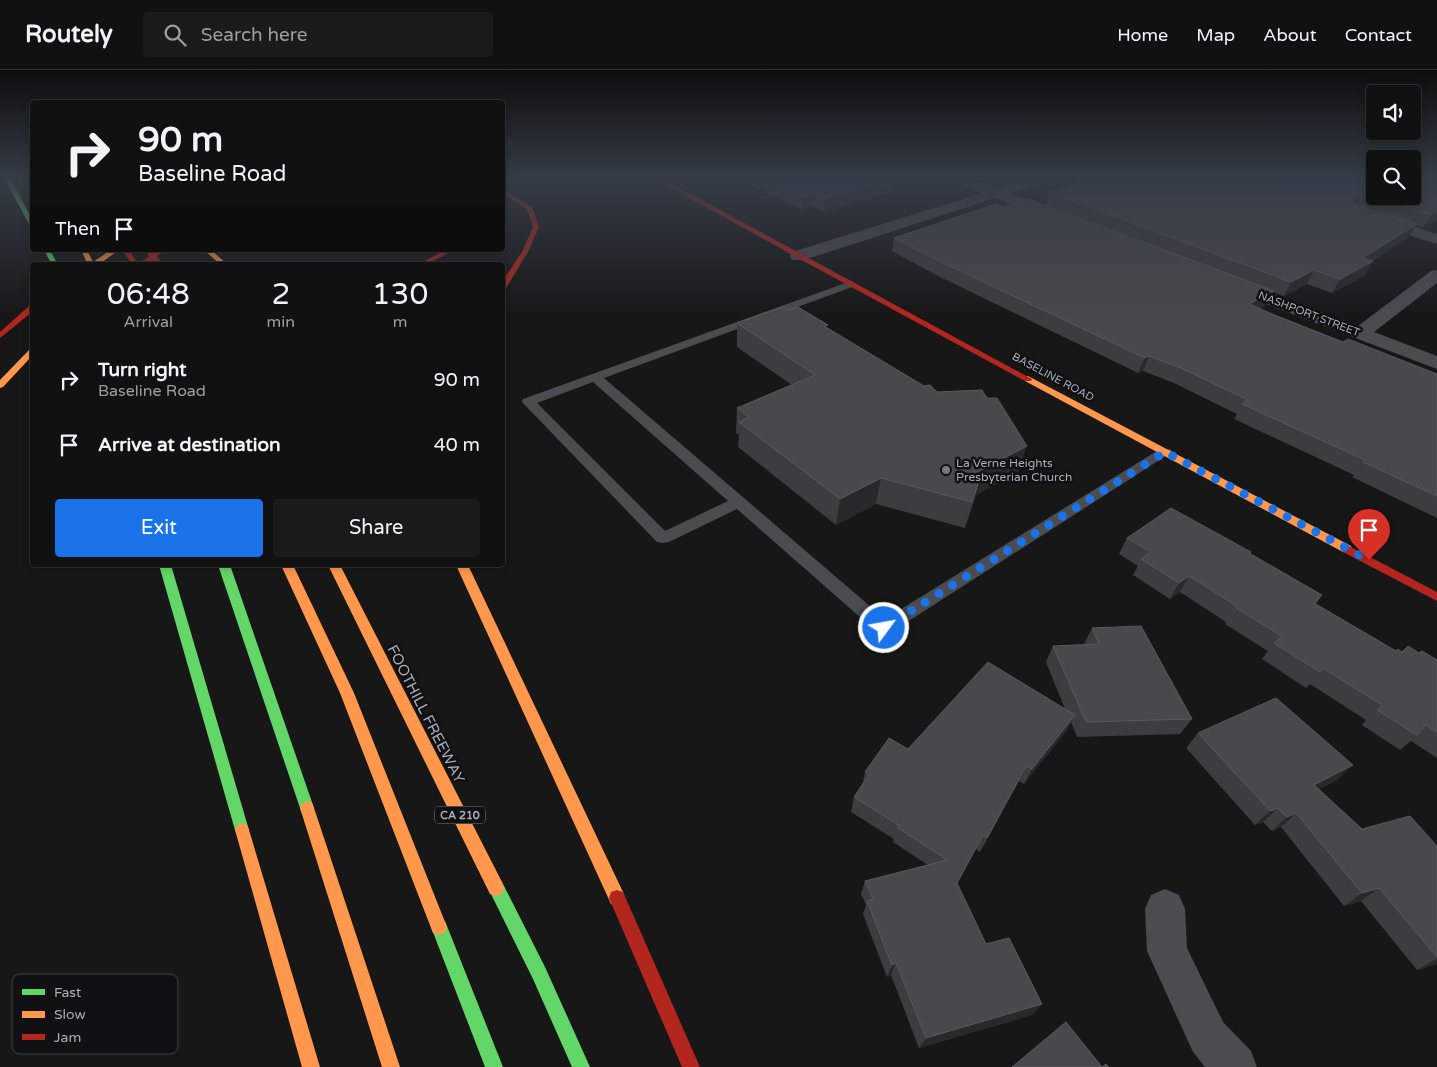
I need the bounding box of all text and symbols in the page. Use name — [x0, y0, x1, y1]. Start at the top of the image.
search box — [143, 12, 493, 57]
text: Routely — [25, 20, 113, 49]
icon: search — [161, 21, 189, 49]
text: Search here — [201, 24, 308, 46]
text: Home — [1117, 24, 1168, 46]
text: Map — [1196, 24, 1235, 46]
text: About — [1263, 24, 1317, 46]
text: Contact — [1345, 24, 1412, 46]
map controls — [1366, 85, 1421, 205]
button: sound — [1366, 85, 1421, 140]
text: 90 m — [138, 119, 223, 161]
icon: right — [55, 120, 120, 185]
button: search — [1366, 150, 1421, 205]
text: Baseline Road — [138, 161, 286, 187]
icon: arrive — [110, 215, 138, 243]
text: Then — [55, 218, 100, 240]
text: 06:48 — [107, 276, 190, 313]
text: 2 — [271, 276, 290, 313]
text: 130 — [372, 276, 428, 313]
street label: NASHPORT STREET — [1256, 289, 1362, 339]
text: Arrival — [124, 312, 173, 332]
text: min — [267, 312, 295, 332]
text: m — [393, 312, 407, 332]
street label: BASELINE ROAD — [1010, 350, 1096, 404]
text: Turn right — [98, 359, 186, 381]
icon: right — [55, 366, 83, 394]
text: 90 m — [434, 369, 480, 391]
text: Baseline Road — [98, 381, 206, 401]
icon: arrive — [55, 431, 83, 459]
text: Arrive at destination — [98, 434, 281, 456]
text: 40 m — [434, 434, 480, 456]
place label: La Verne Heights Presbyterian Church — [956, 456, 1072, 484]
marker: La Verne Heights Presbyterian Church — [940, 464, 952, 476]
button: Exit — [55, 499, 263, 557]
button: Share — [273, 499, 480, 557]
pin — [1348, 509, 1390, 560]
icon: arrive — [1355, 516, 1383, 544]
position arrow — [857, 601, 909, 653]
street label: FOOTHILL FREEWAY — [383, 642, 469, 786]
road number: CA 210 — [435, 806, 485, 824]
legend — [12, 974, 178, 1054]
text: Fast — [54, 984, 82, 1001]
text: Slow — [54, 1006, 86, 1023]
text: Jam — [54, 1029, 81, 1046]

